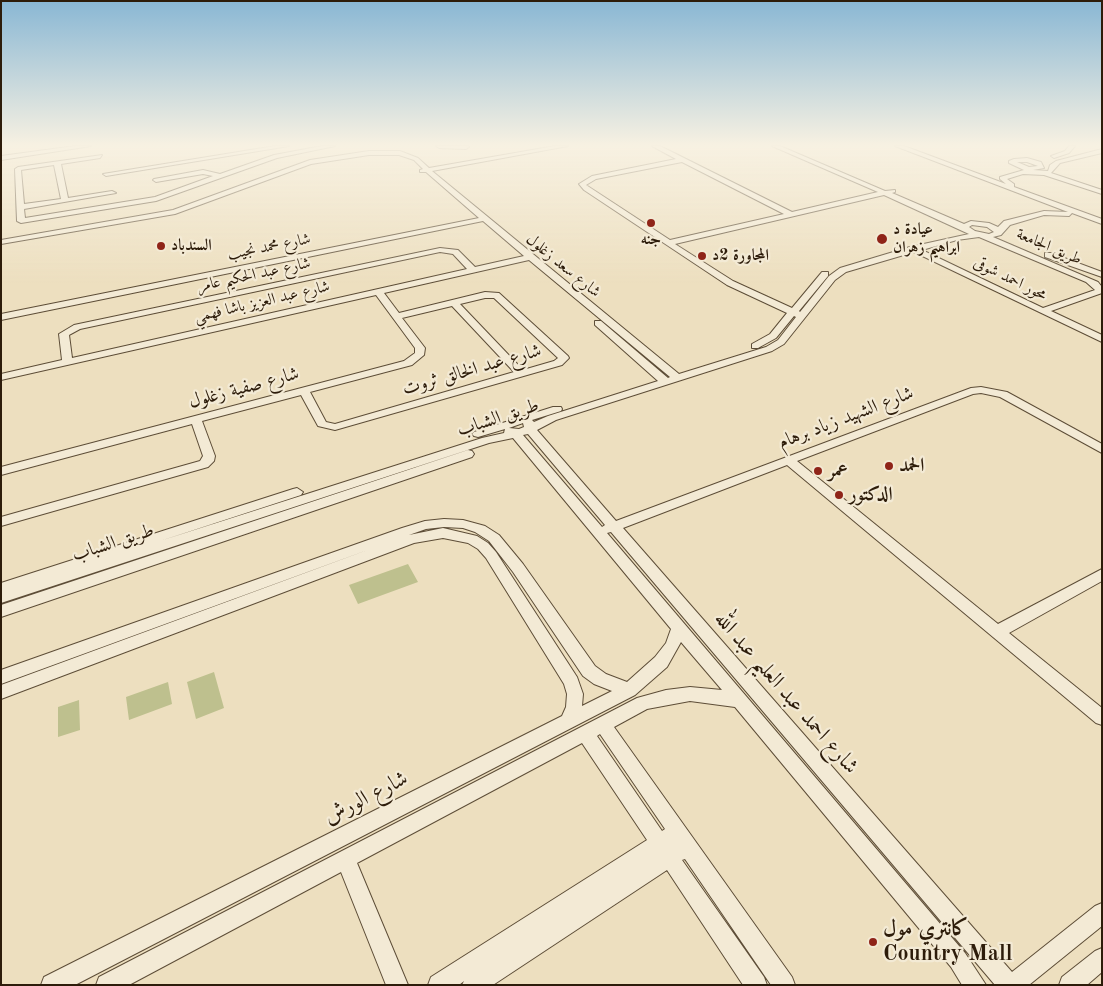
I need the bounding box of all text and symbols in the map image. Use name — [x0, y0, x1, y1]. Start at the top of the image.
marker: جنه — [645, 217, 657, 229]
place label: عيادة د ابراهيم زهران — [893, 220, 960, 258]
street label: طريق الجامعة — [1013, 225, 1085, 269]
street label: شارع محمد نجيب — [226, 230, 312, 264]
street label: شارع سعد زغلول — [522, 230, 604, 302]
place label: جنه — [641, 230, 661, 250]
marker: عيادة د ابراهيم زهران — [875, 232, 889, 246]
place label: السندباد — [171, 236, 212, 256]
marker: السندباد — [155, 240, 167, 252]
place label: المجاورة 2د — [712, 246, 769, 266]
marker: المجاورة 2د — [696, 250, 708, 262]
street label: محور احمد شوقى — [970, 253, 1050, 305]
street label: شارع عبد الحكيم عامر — [196, 254, 312, 296]
street label: شارع عبد العزيز باشا فهمي — [192, 277, 332, 327]
street label: شارع عبد الخالق ثروت — [400, 339, 544, 401]
street label: شارع صفية زغلول — [186, 362, 302, 414]
street label: شارع الشهيد زياد برهام — [775, 382, 917, 454]
street label: طريق الشباب — [454, 394, 542, 442]
place label: الحمد — [899, 455, 924, 477]
place label: عمر — [828, 460, 848, 482]
marker: الحمد — [883, 460, 895, 472]
marker: عمر — [812, 465, 824, 477]
place label: الدكتور — [849, 484, 893, 506]
marker: الدكتور — [833, 489, 845, 501]
street label: طريق الشباب — [69, 519, 157, 567]
street label: شارع احمد عبد العليم عبد الله — [708, 606, 864, 780]
street label: شارع الورش — [319, 766, 413, 830]
place label: كانتري مول Country Mall — [883, 916, 1012, 968]
marker: كانتري مول Country Mall — [867, 936, 879, 948]

